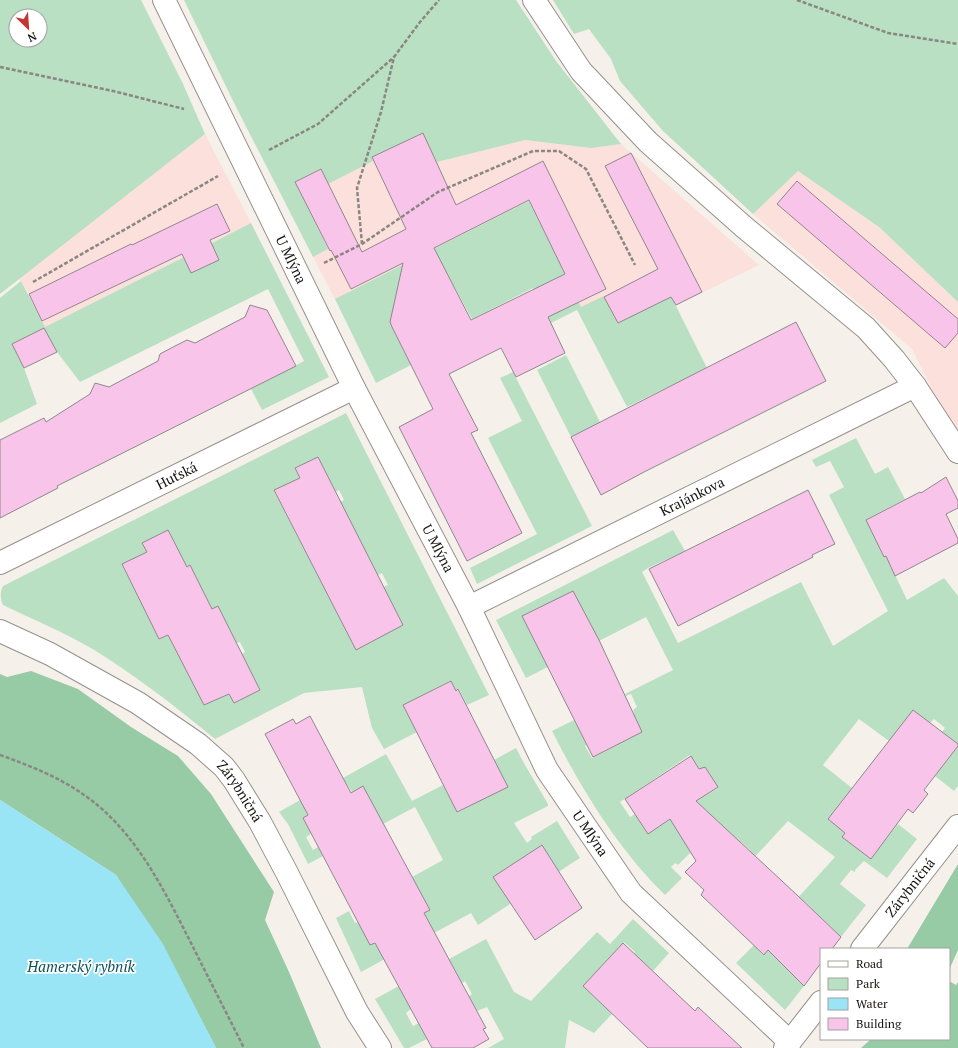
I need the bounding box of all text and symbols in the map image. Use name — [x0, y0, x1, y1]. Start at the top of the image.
north arrow — [8, 8, 48, 48]
text: N — [25, 29, 39, 45]
street label: U Mlýna — [272, 232, 311, 287]
street label: Huťská — [153, 457, 200, 493]
street label: Krajánkova — [656, 472, 727, 520]
street label: U Mlýna — [418, 521, 459, 575]
street label: Zárybničná — [213, 755, 268, 825]
street label: U Mlýna — [568, 807, 613, 860]
street label: Zárybničná — [880, 854, 939, 921]
legend — [820, 948, 950, 1040]
water label: Hamerský rybník — [26, 956, 136, 976]
text: Road — [856, 956, 883, 971]
text: Park — [856, 976, 881, 991]
text: Water — [856, 996, 888, 1011]
text: Building — [856, 1016, 902, 1031]

